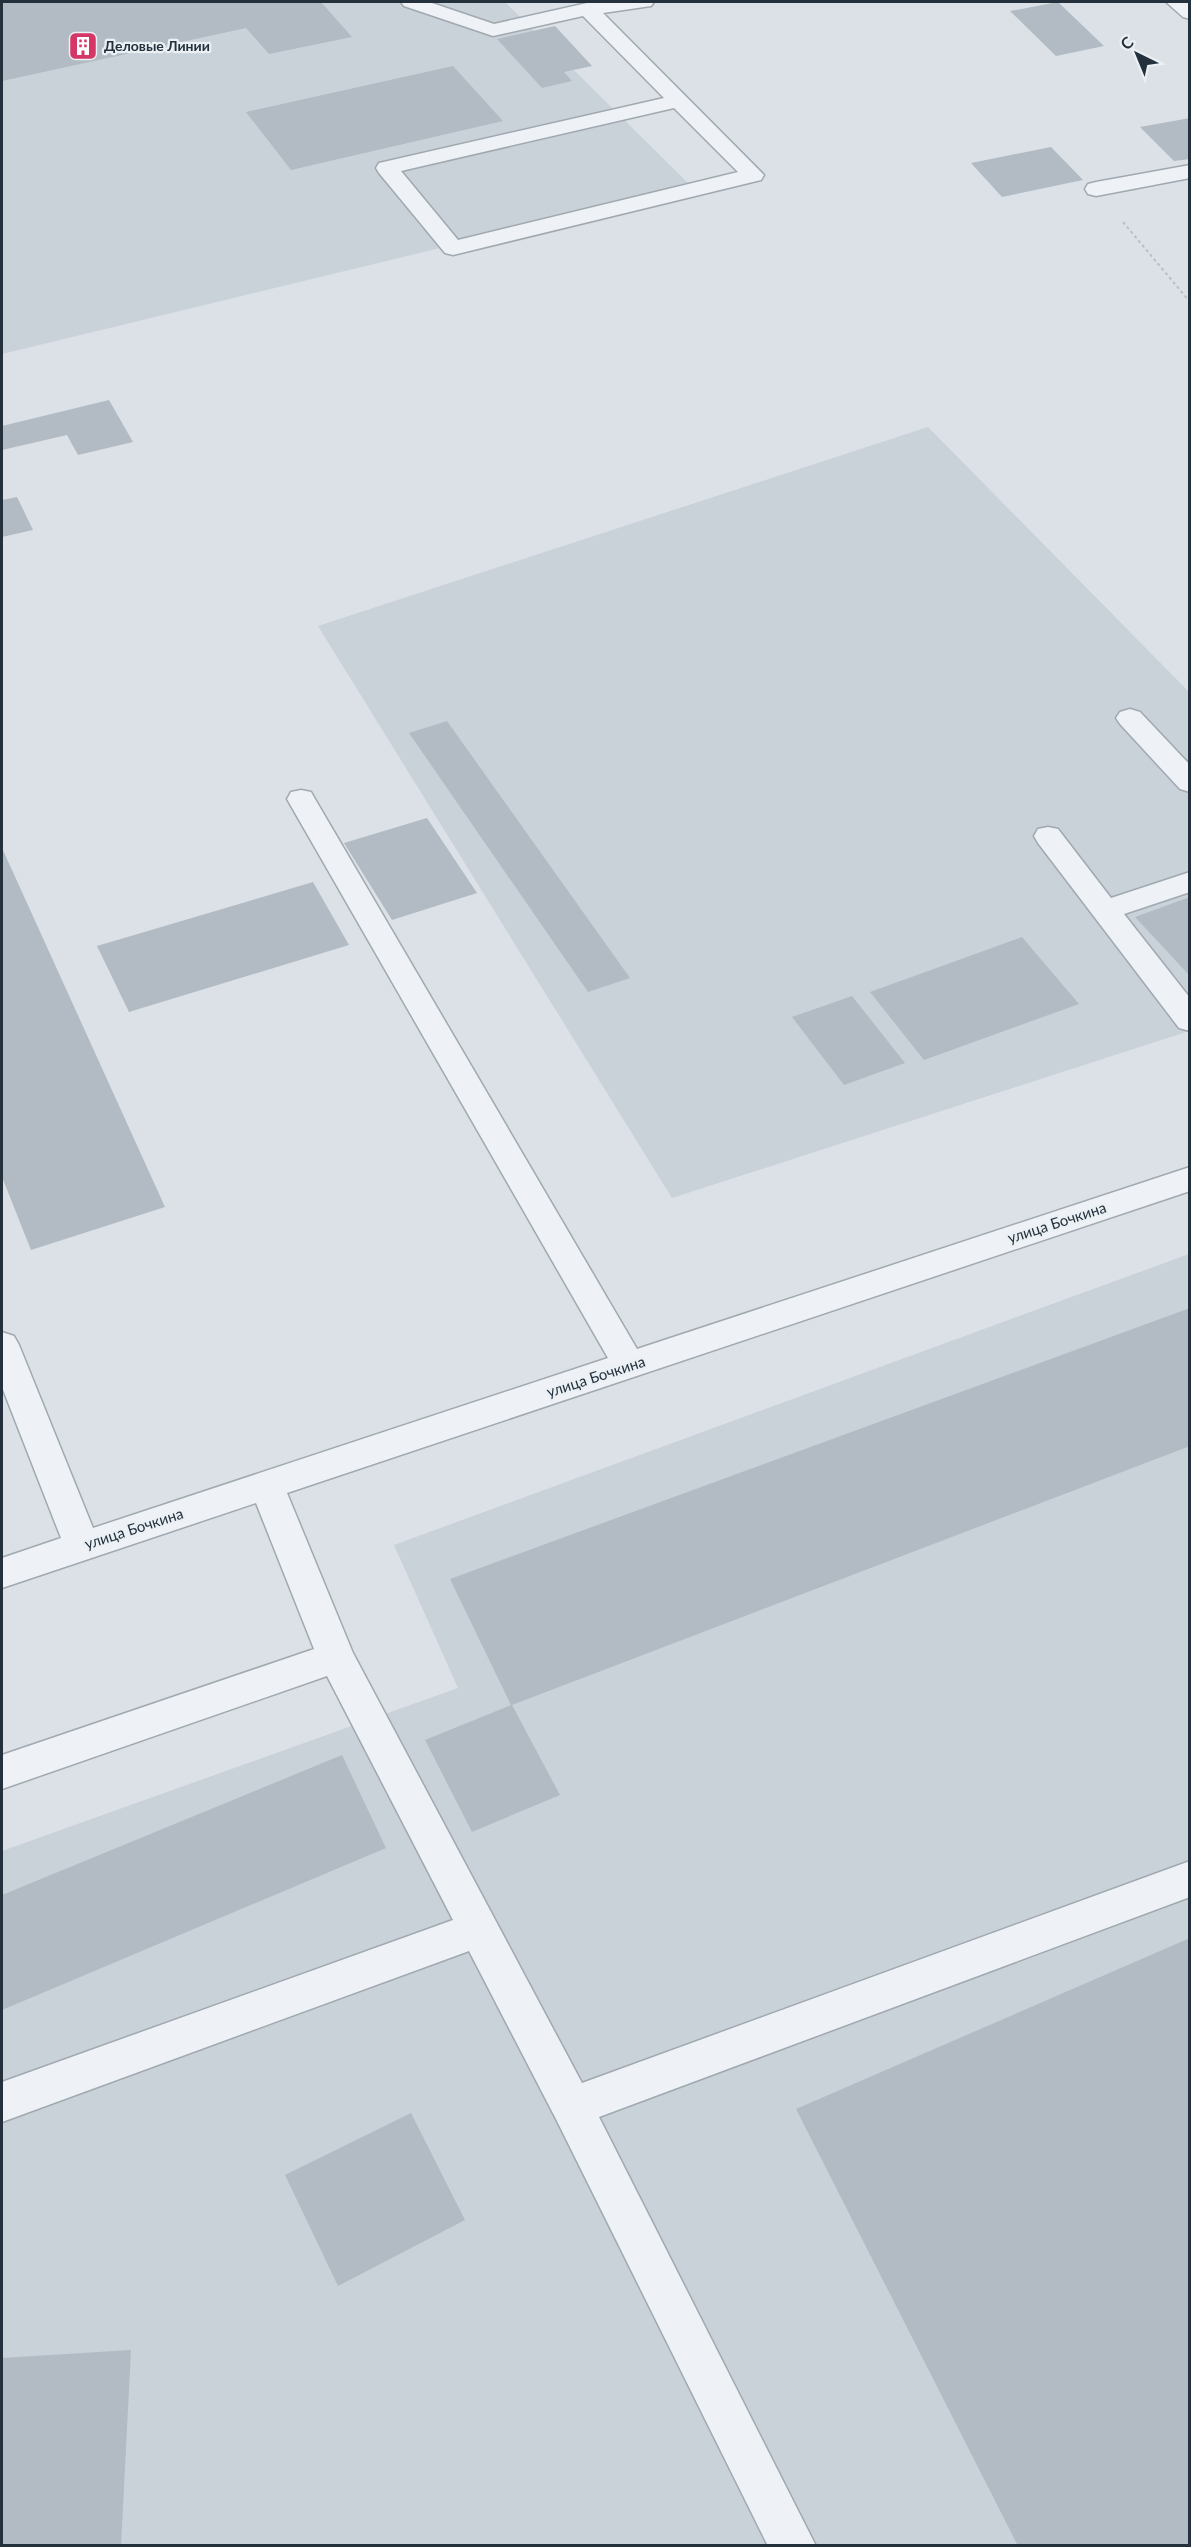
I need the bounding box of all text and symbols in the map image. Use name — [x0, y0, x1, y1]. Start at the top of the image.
north arrow — [1107, 24, 1167, 84]
building icon: Деловые Линии — [67, 30, 99, 62]
text: С — [1116, 32, 1137, 53]
place label: Деловые Линии — [104, 37, 210, 54]
street label: улица Бочкина — [1005, 1198, 1108, 1246]
street label: улица Бочкина — [544, 1352, 647, 1400]
street label: улица Бочкина — [82, 1504, 185, 1552]

